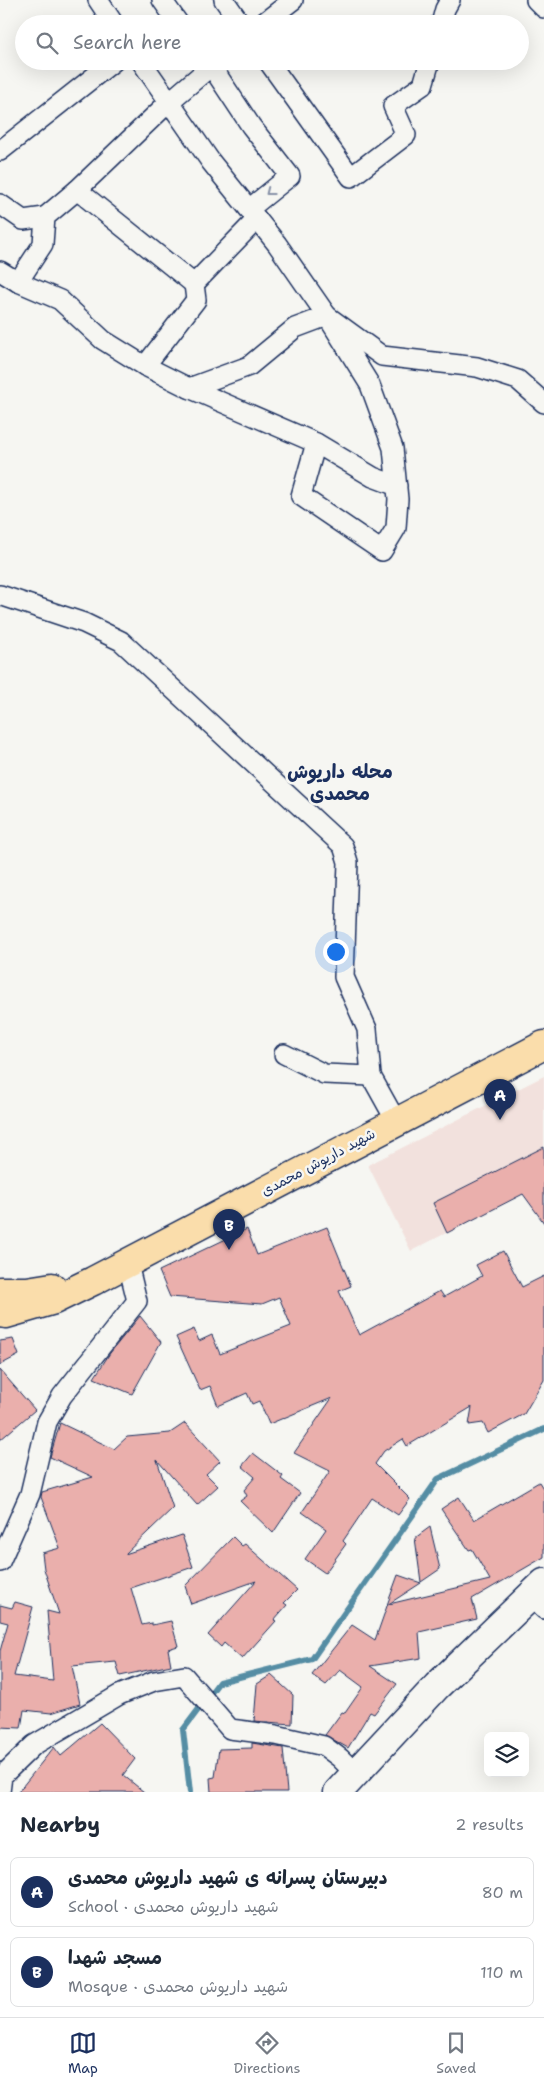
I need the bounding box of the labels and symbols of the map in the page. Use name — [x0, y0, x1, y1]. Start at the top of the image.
one-way arrow — [266, 187, 275, 196]
district label: محله داریوش محمدی — [287, 759, 393, 806]
your location — [323, 939, 349, 965]
pin: A — [484, 1079, 516, 1120]
street label: شهید داریوش محمدی — [258, 1124, 379, 1201]
pin: B — [213, 1209, 245, 1250]

